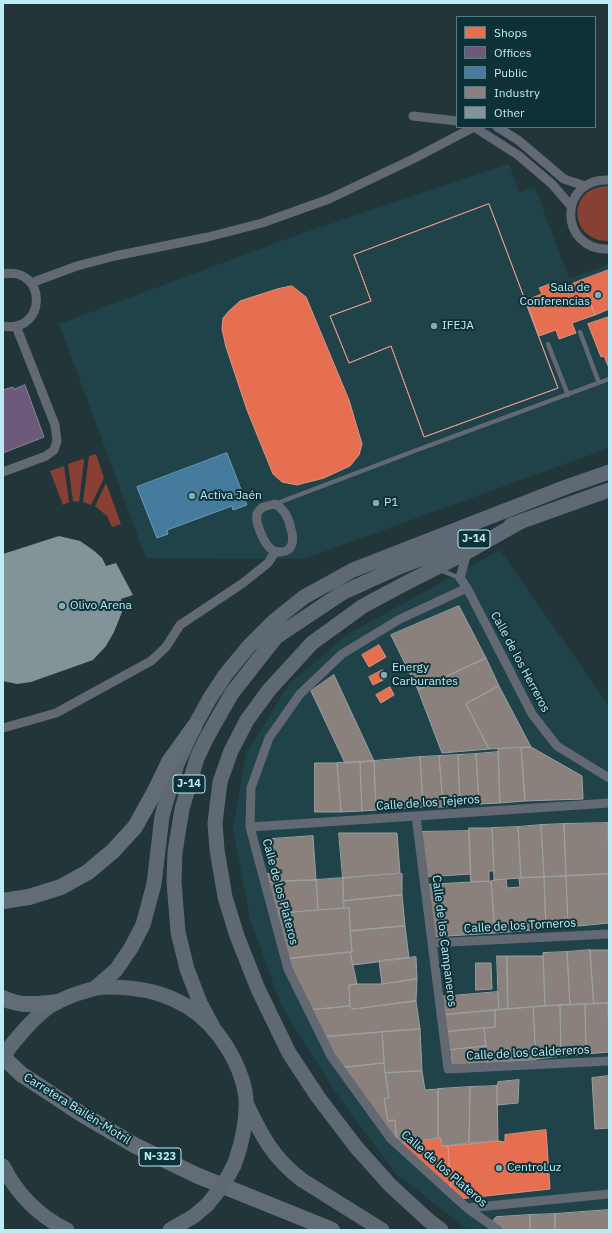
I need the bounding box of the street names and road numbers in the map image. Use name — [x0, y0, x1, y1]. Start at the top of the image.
road number: J-14 — [458, 530, 490, 548]
street label: Calle de los Herreros — [487, 609, 553, 715]
road number: J-14 — [173, 775, 205, 793]
street label: Calle de los Tejeros — [376, 792, 480, 814]
street label: Calle de los Plateros — [259, 837, 301, 947]
street label: Calle de los Campaneros — [429, 874, 459, 1008]
street label: Calle de los Torneros — [464, 916, 576, 936]
street label: Calle de los Caldereros — [466, 1043, 590, 1063]
street label: Carretera Bailén-Motril — [21, 1070, 133, 1148]
street label: Calle de los Plateros — [398, 1128, 490, 1210]
road number: N-323 — [139, 1148, 181, 1166]

